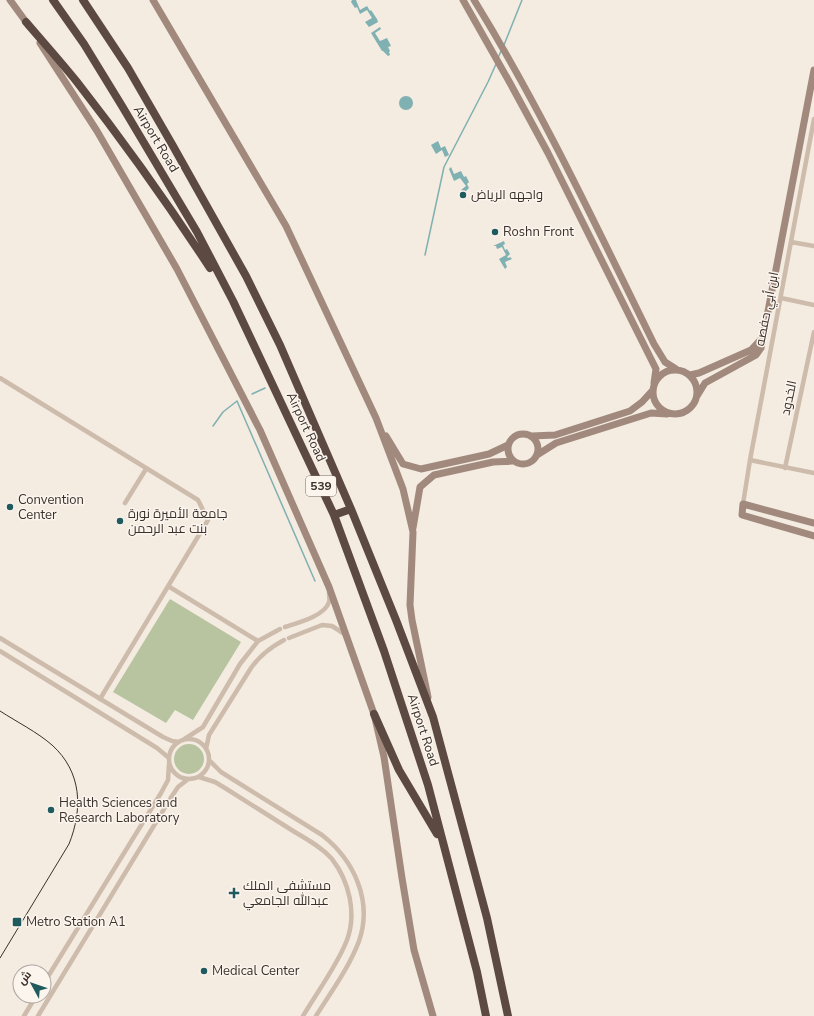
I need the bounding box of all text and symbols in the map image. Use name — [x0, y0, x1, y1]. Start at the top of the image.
street label: Airport Road — [129, 102, 183, 176]
place label: واجهه الرياض — [471, 186, 543, 204]
marker: واجهه الرياض — [458, 190, 468, 200]
place label: Roshn Front — [503, 223, 574, 241]
marker: Roshn Front — [490, 227, 500, 237]
street label: ابن أبي حفصه — [751, 270, 784, 348]
street label: الخدود — [777, 379, 801, 417]
street label: Airport Road — [282, 389, 330, 465]
road number: 539 — [306, 476, 336, 496]
place label: Convention Center — [18, 491, 84, 524]
marker: Convention Center — [5, 502, 15, 512]
place label: جامعة الأميرة نورة بنت عبد الرحمن — [128, 505, 227, 538]
marker: جامعة الأميرة نورة بنت عبد الرحمن — [115, 516, 125, 526]
street label: Airport Road — [403, 692, 443, 768]
place label: Health Sciences and Research Laboratory — [59, 794, 180, 827]
marker: Health Sciences and Research Laboratory — [46, 805, 56, 815]
place label: مستشفى الملك عبدالله الجامعي — [243, 877, 331, 911]
marker: مستشفى الملك عبدالله الجامعي — [228, 887, 240, 899]
place label: Metro Station A1 — [26, 913, 126, 931]
marker: Metro Station A1 — [11, 916, 23, 928]
place label: Medical Center — [212, 962, 300, 980]
north arrow — [12, 964, 52, 1004]
marker: Medical Center — [199, 966, 209, 976]
text: ش — [14, 968, 35, 988]

